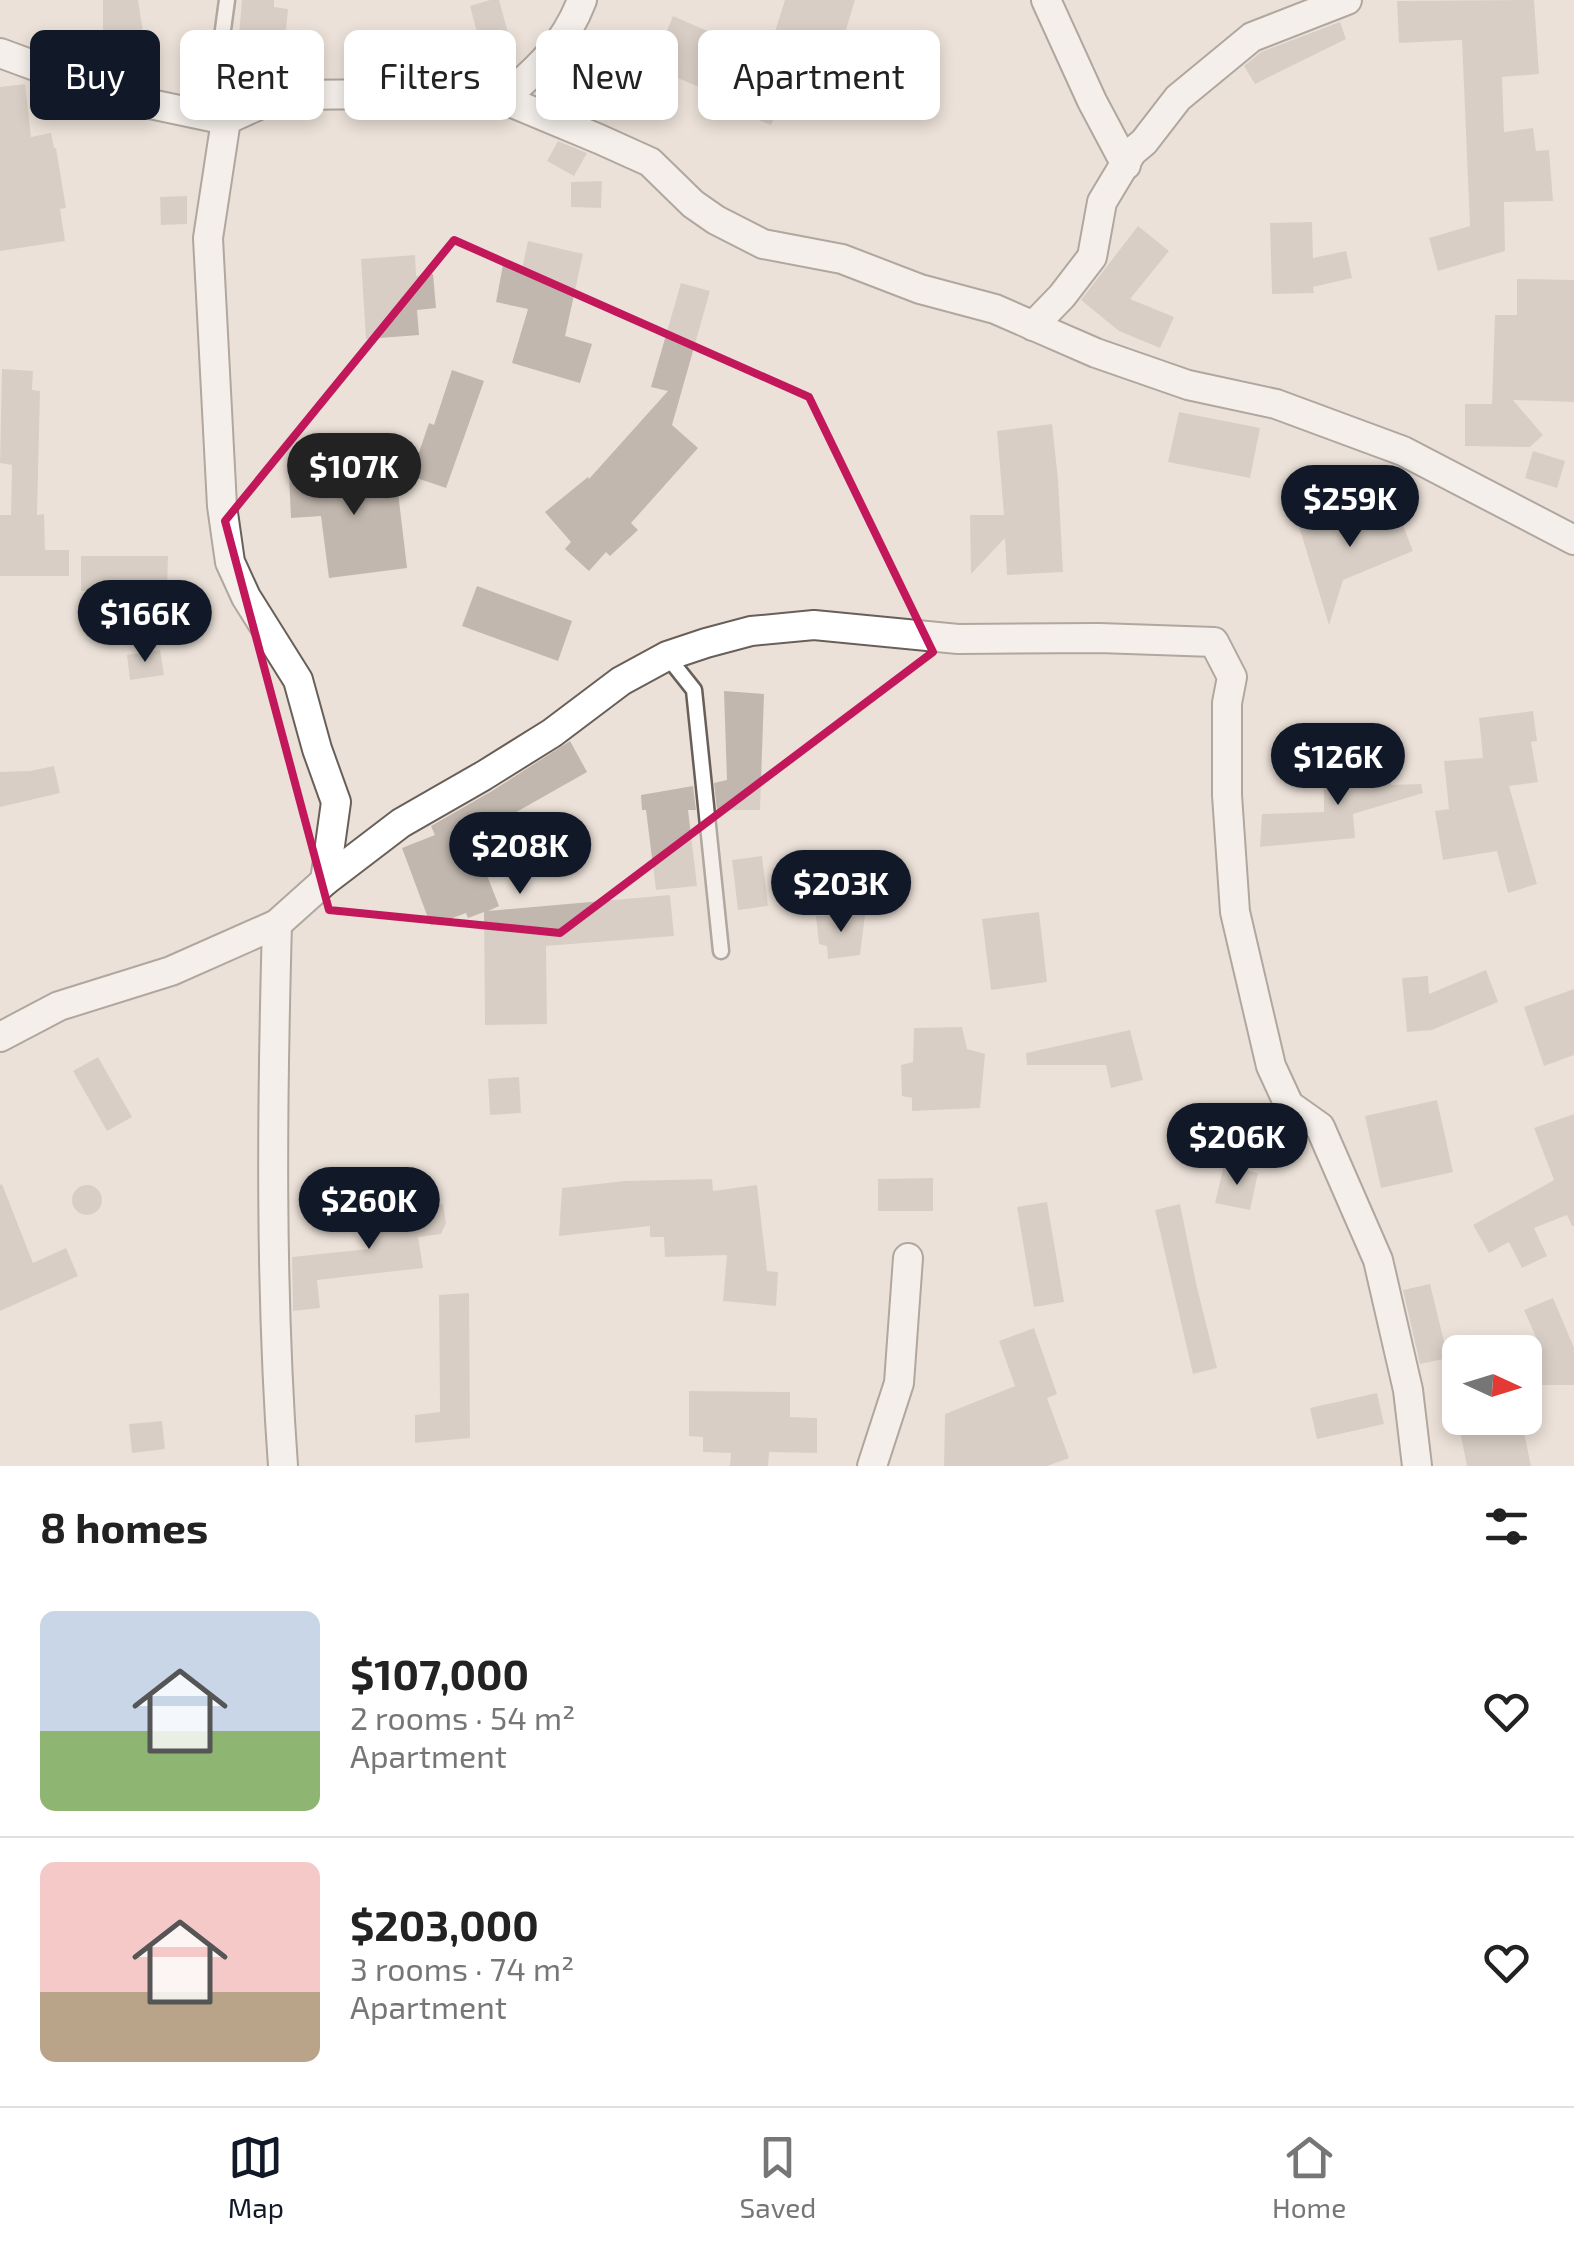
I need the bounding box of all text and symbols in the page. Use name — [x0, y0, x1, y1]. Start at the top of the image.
chip: Buy — [30, 30, 160, 120]
chip: Rent — [180, 30, 324, 120]
chip: Filters — [344, 30, 516, 120]
chip: New — [536, 30, 678, 120]
chip: Apartment — [698, 30, 940, 120]
pin: $107K — [284, 433, 424, 518]
text: $107K — [309, 446, 399, 484]
pin: $259K — [1280, 465, 1420, 550]
text: $259K — [1303, 478, 1397, 516]
pin: $166K — [75, 580, 215, 665]
text: $166K — [100, 593, 190, 631]
pin: $126K — [1268, 723, 1408, 808]
text: $126K — [1293, 736, 1383, 774]
pin: $208K — [450, 812, 590, 897]
text: $208K — [471, 825, 569, 863]
pin: $203K — [771, 850, 911, 935]
text: $203K — [793, 863, 889, 901]
pin: $206K — [1167, 1103, 1307, 1188]
text: $206K — [1189, 1116, 1285, 1154]
pin: $260K — [299, 1167, 439, 1252]
text: $260K — [321, 1180, 417, 1218]
north arrow — [1442, 1335, 1542, 1435]
map controls — [1442, 1335, 1542, 1435]
icon: filters — [1479, 1499, 1534, 1554]
text: 8 homes — [40, 1501, 208, 1551]
text: $107,000 — [350, 1648, 529, 1698]
icon: home — [120, 1651, 240, 1771]
icon: heart — [1479, 1684, 1534, 1739]
text: 2 rooms · 54 m² — [350, 1698, 575, 1736]
text: Apartment — [350, 1736, 507, 1774]
text: $203,000 — [350, 1899, 539, 1949]
icon: home — [120, 1902, 240, 2022]
icon: heart — [1479, 1935, 1534, 1990]
text: 3 rooms · 74 m² — [350, 1949, 574, 1987]
text: Apartment — [350, 1987, 507, 2025]
tab: Map — [228, 2130, 284, 2224]
tab: Saved — [740, 2130, 816, 2224]
tab: Home — [1272, 2130, 1346, 2224]

